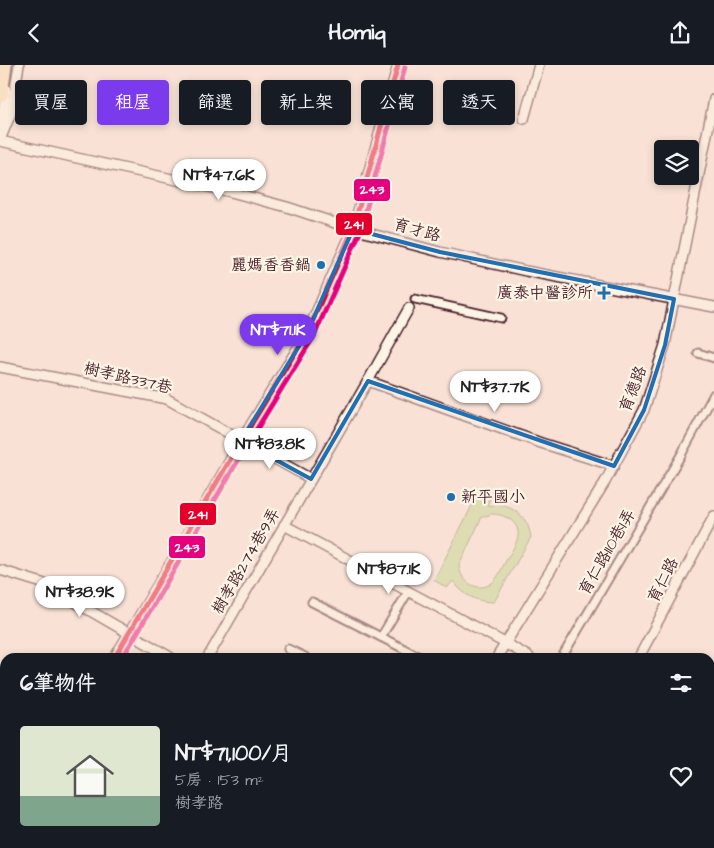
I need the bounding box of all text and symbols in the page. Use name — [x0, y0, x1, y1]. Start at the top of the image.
text: Homiq — [328, 17, 386, 48]
icon: back — [20, 19, 48, 47]
icon: share — [666, 19, 694, 47]
chip: 買屋 — [15, 80, 87, 125]
chip: 租屋 — [97, 80, 169, 125]
chip: 篩選 — [179, 80, 251, 125]
chip: 新上架 — [261, 80, 351, 125]
chip: 公寓 — [361, 80, 433, 125]
chip: 透天 — [443, 80, 515, 125]
map controls — [654, 140, 699, 185]
button: layers — [654, 140, 699, 185]
pin: NT$47.6K — [167, 159, 271, 201]
text: NT$47.6K — [183, 164, 255, 186]
line badge: 243 — [353, 178, 391, 202]
text: 243 — [359, 180, 385, 200]
line badge: 241 — [335, 212, 373, 236]
street label: 育才路 — [391, 213, 443, 247]
text: 241 — [343, 215, 364, 235]
place label: 麗媽香香鍋 — [231, 254, 311, 276]
marker: 麗媽香香鍋 — [315, 259, 327, 271]
place label: 廣泰中醫診所 — [497, 282, 593, 304]
marker: 廣泰中醫診所 — [597, 286, 611, 300]
pin: NT$71.1K — [226, 313, 330, 356]
text: NT$71.1K — [251, 319, 305, 341]
street label: 樹孝路337巷 — [82, 357, 174, 399]
street label: 育德路 — [614, 363, 652, 415]
pin: NT$37.7K — [443, 371, 547, 413]
text: NT$37.7K — [461, 376, 529, 398]
pin: NT$83.8K — [218, 427, 322, 470]
text: NT$83.8K — [235, 433, 305, 455]
place label: 新平國小 — [461, 486, 525, 508]
marker: 新平國小 — [445, 491, 457, 503]
line badge: 241 — [179, 502, 217, 526]
street label: 樹孝路274巷9弄 — [207, 504, 285, 618]
text: 241 — [187, 505, 208, 525]
street label: 育仁路110巷1弄 — [573, 505, 641, 599]
line badge: 243 — [168, 535, 206, 559]
text: 243 — [174, 538, 200, 558]
pin: NT$87.1K — [337, 553, 441, 595]
street label: 育仁路 — [642, 554, 684, 606]
text: NT$87.1K — [357, 558, 421, 580]
pin: NT$38.9K — [28, 575, 132, 618]
text: NT$38.9K — [46, 581, 114, 603]
text: 6筆物件 — [20, 669, 96, 698]
icon: filters — [667, 669, 695, 697]
text: NT$71,100/月 — [175, 739, 292, 768]
icon: home — [60, 746, 120, 806]
icon: heart — [667, 762, 695, 790]
text: 5房 · 153 m² — [175, 769, 264, 791]
text: 樹孝路 — [175, 792, 223, 814]

